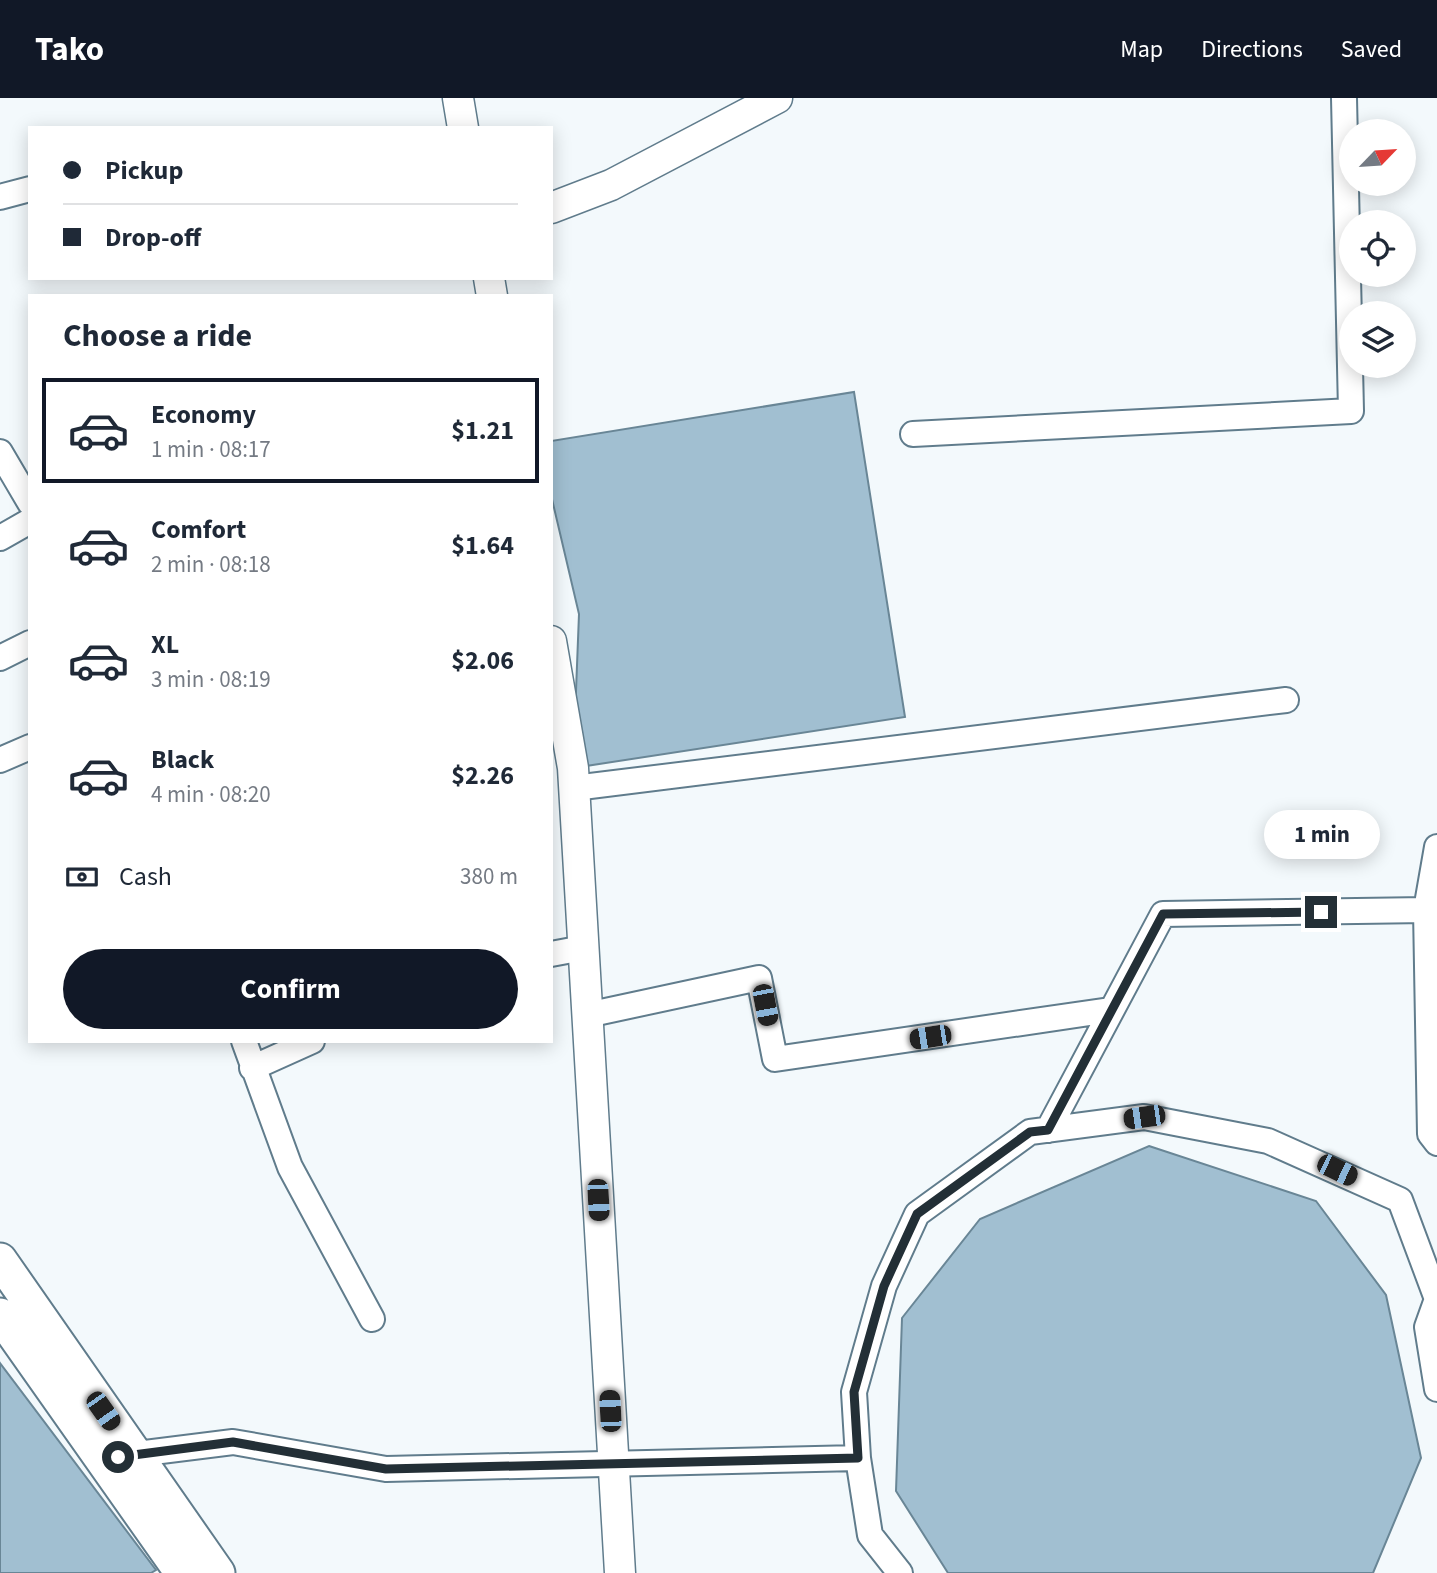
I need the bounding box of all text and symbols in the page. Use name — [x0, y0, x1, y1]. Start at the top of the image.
text: Tako — [35, 26, 104, 73]
text: Map — [1120, 32, 1163, 67]
text: Directions — [1201, 32, 1303, 67]
text: Saved — [1341, 32, 1402, 67]
north arrow — [1339, 119, 1416, 196]
map controls — [1339, 119, 1416, 378]
text: Pickup — [105, 152, 183, 189]
button: locate — [1339, 210, 1416, 287]
text: Drop-off — [105, 219, 201, 256]
button: layers — [1339, 301, 1416, 378]
text: Choose a ride — [63, 313, 252, 359]
text: Economy — [151, 396, 256, 433]
icon: car — [67, 399, 130, 462]
text: $1.21 — [451, 412, 514, 449]
text: 1 min · 08:17 — [151, 433, 271, 466]
text: Comfort — [151, 511, 246, 548]
icon: car — [67, 514, 130, 577]
text: $1.64 — [451, 527, 514, 564]
text: 2 min · 08:18 — [151, 548, 271, 581]
text: XL — [151, 626, 179, 663]
icon: car — [67, 629, 130, 692]
text: $2.06 — [451, 642, 514, 679]
text: 3 min · 08:19 — [151, 663, 271, 696]
text: Black — [151, 741, 214, 778]
icon: car — [67, 744, 130, 807]
text: $2.26 — [451, 757, 514, 794]
text: 4 min · 08:20 — [151, 778, 271, 811]
callout: 1 min — [1263, 810, 1379, 860]
text: 1 min — [1294, 818, 1350, 851]
icon: cash — [63, 858, 101, 896]
text: Cash — [119, 858, 172, 895]
text: 380 m — [460, 860, 518, 893]
route end — [1305, 896, 1337, 928]
button: Confirm — [63, 949, 518, 1029]
car — [751, 982, 780, 1028]
car — [908, 1023, 953, 1051]
car — [1122, 1104, 1167, 1130]
car — [1314, 1151, 1361, 1189]
car — [587, 1178, 610, 1222]
car — [83, 1388, 124, 1434]
car — [599, 1389, 622, 1433]
route start — [102, 1441, 134, 1473]

